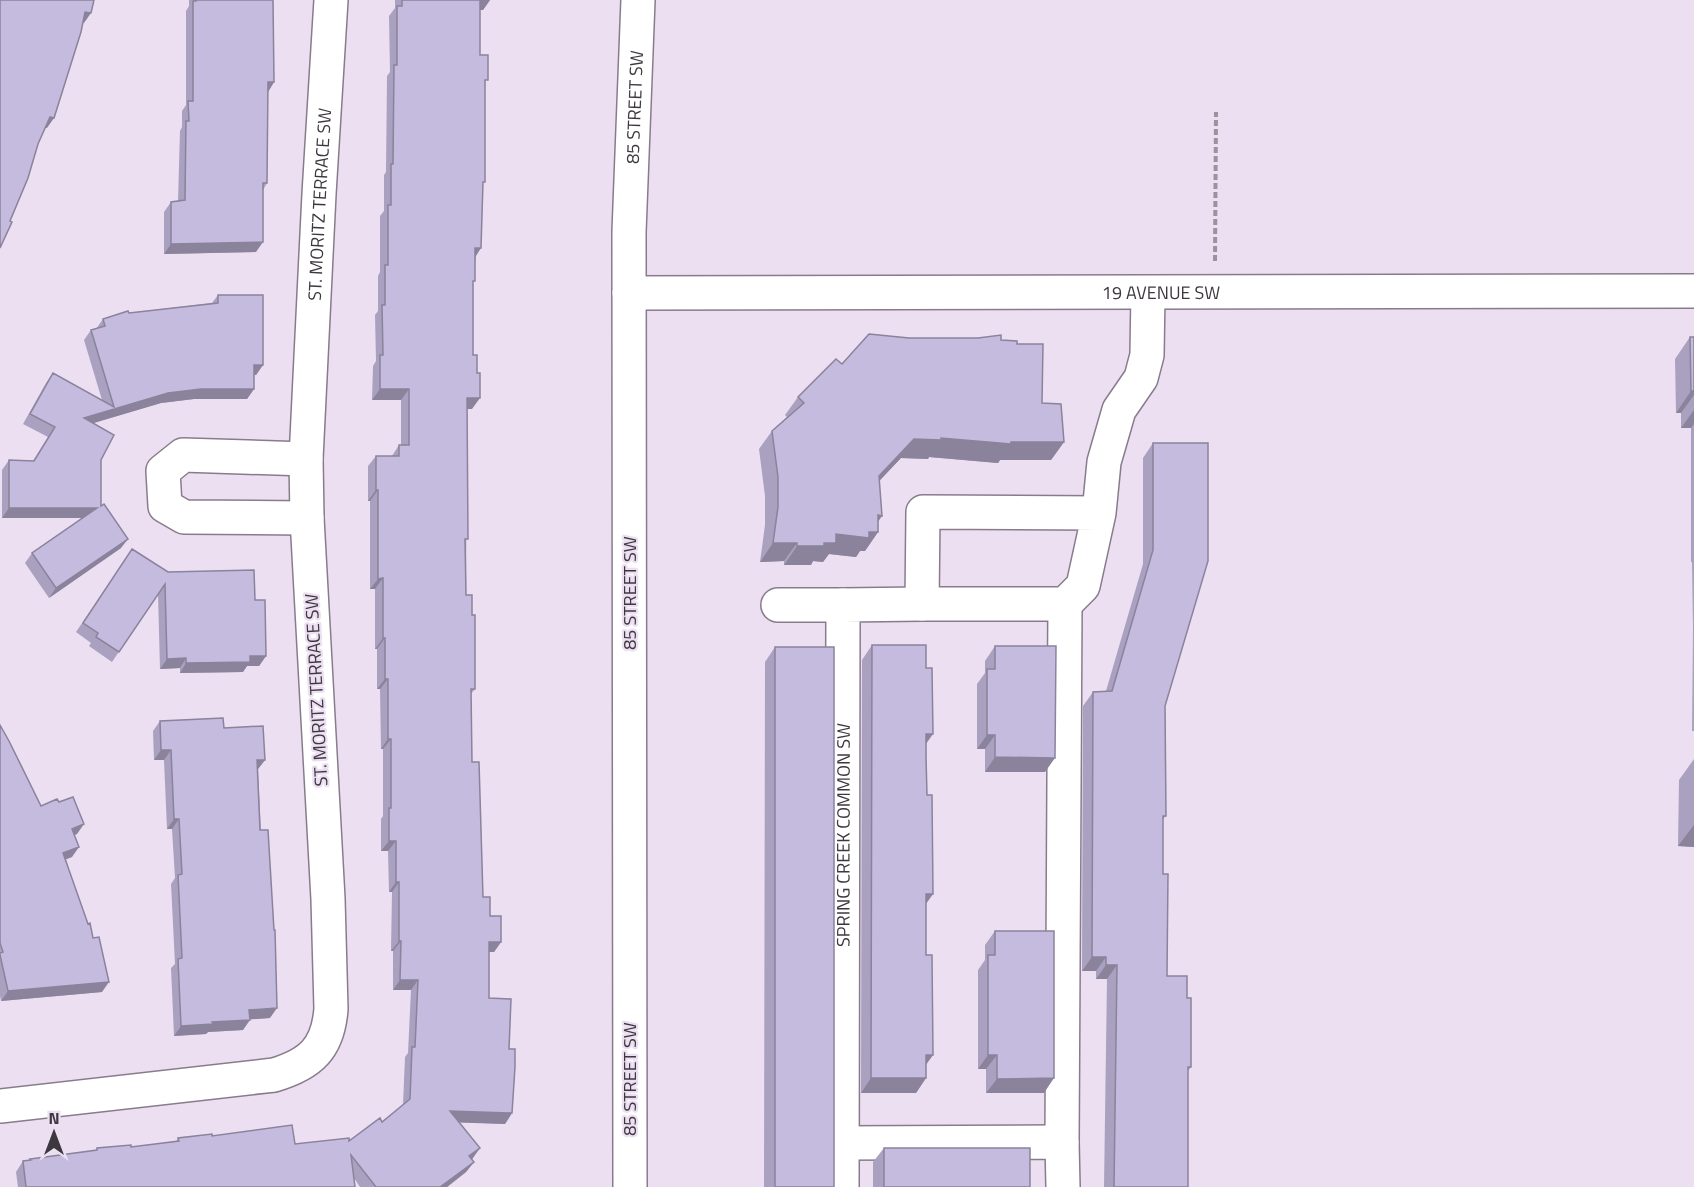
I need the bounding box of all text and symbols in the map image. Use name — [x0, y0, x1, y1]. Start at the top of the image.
street label: 85 STREET SW — [618, 50, 650, 164]
street label: ST. MORITZ TERRACE SW — [300, 107, 338, 301]
street label: 19 AVENUE SW — [1102, 278, 1220, 306]
street label: 85 STREET SW — [616, 536, 643, 650]
street label: ST. MORITZ TERRACE SW — [297, 593, 335, 787]
street label: SPRING CREEK COMMON SW — [829, 723, 856, 947]
street label: 85 STREET SW — [616, 1022, 643, 1136]
north arrow — [24, 1103, 84, 1163]
text: N — [48, 1106, 60, 1130]

